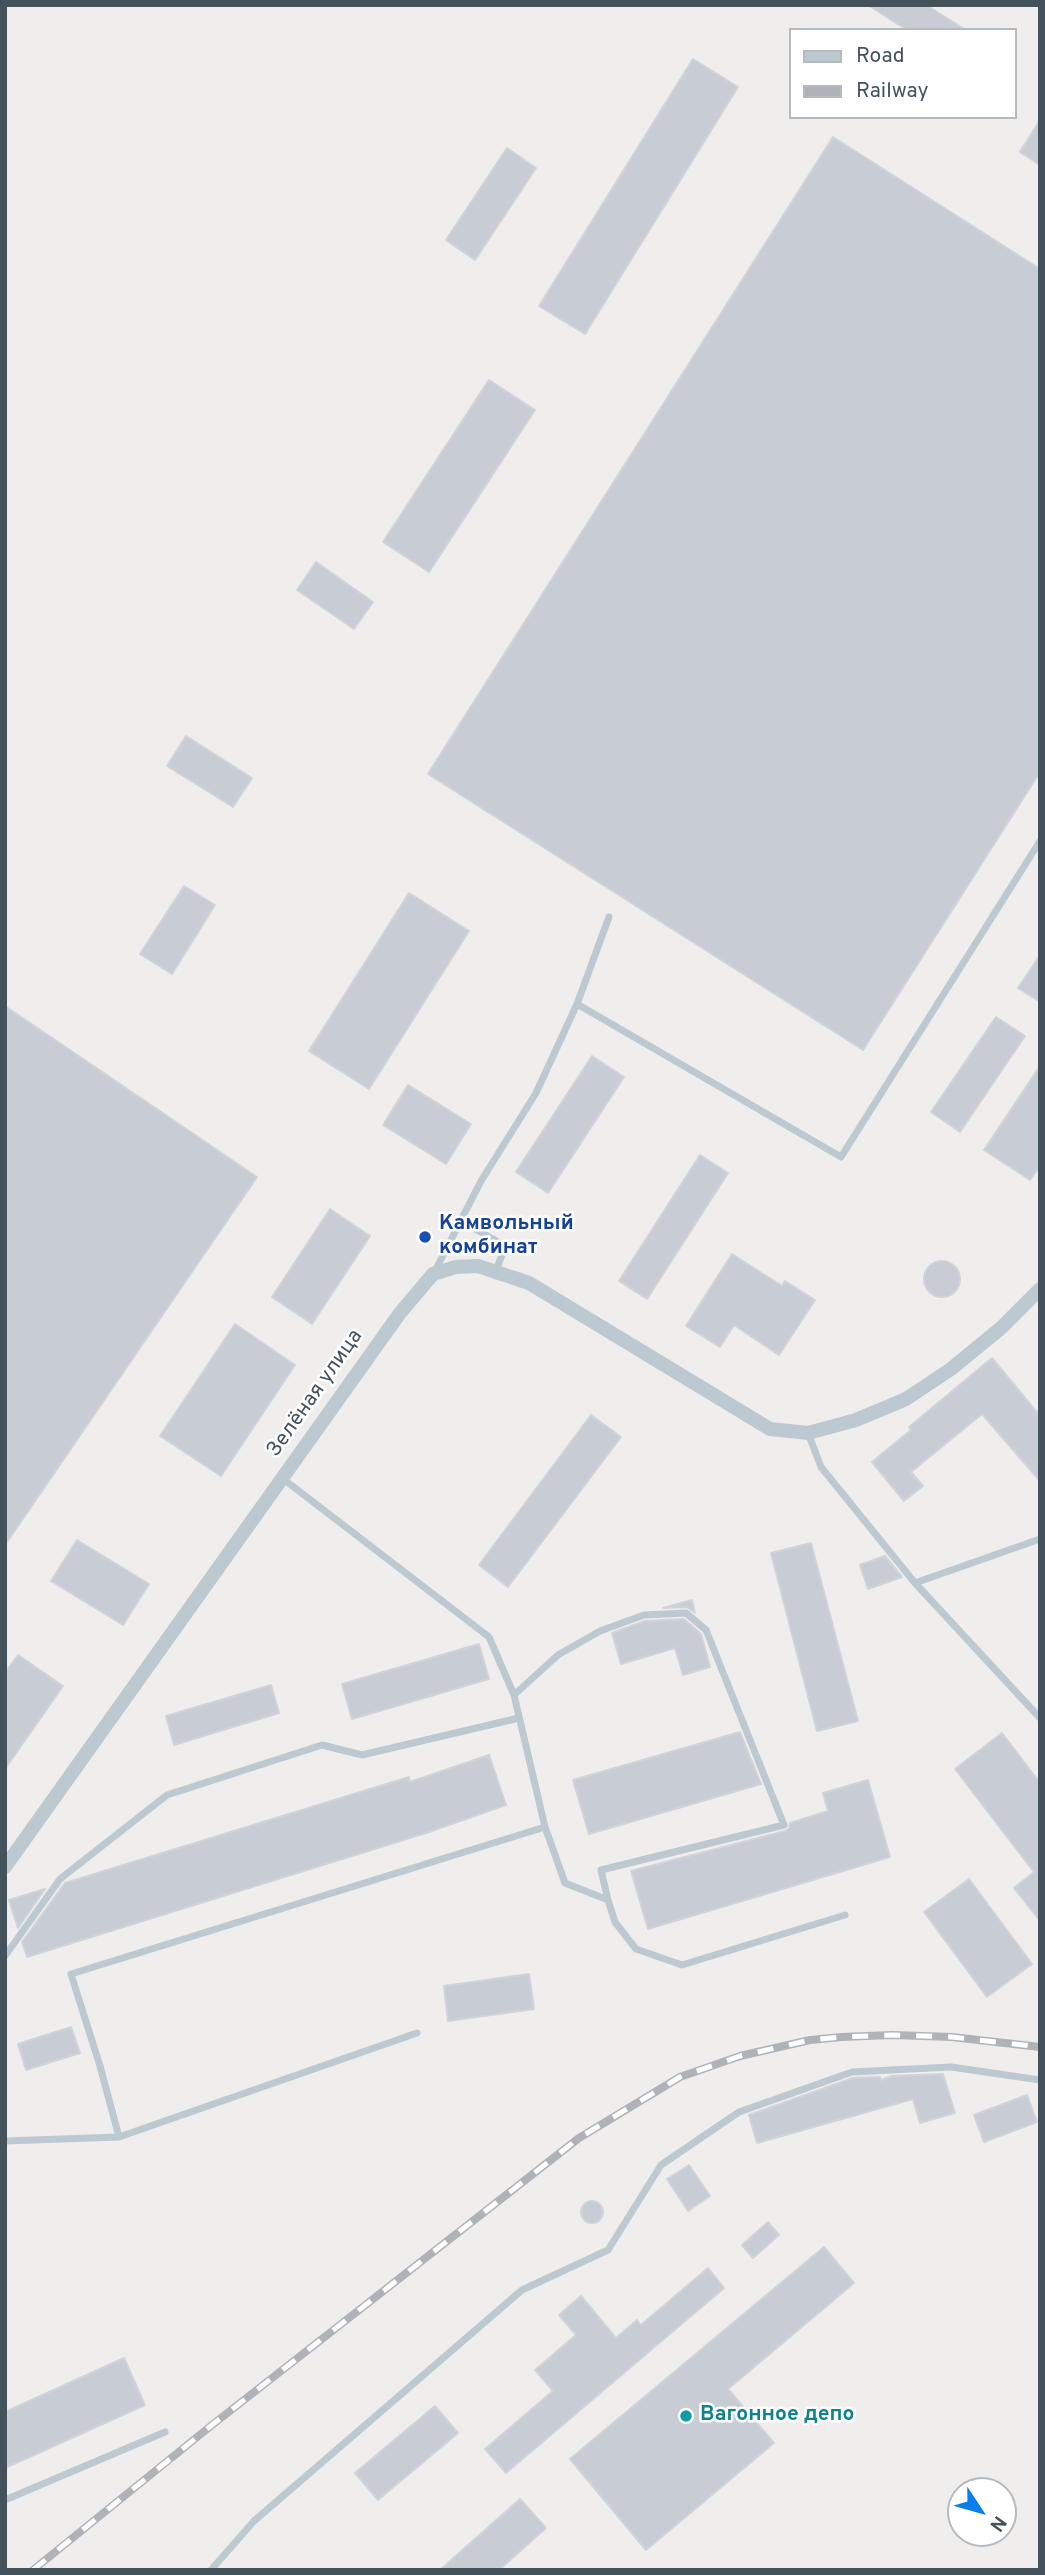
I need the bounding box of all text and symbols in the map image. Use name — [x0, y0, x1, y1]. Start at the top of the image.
legend — [790, 28, 1017, 119]
text: Road — [856, 43, 905, 70]
text: Railway — [856, 78, 929, 105]
place label: Камвольный комбинат — [439, 1212, 574, 1262]
marker: Камвольный комбинат — [417, 1229, 433, 1245]
street label: Зелёная улица — [263, 1325, 369, 1463]
place label: Вагонное депо — [700, 2403, 854, 2429]
marker: Вагонное депо — [678, 2408, 694, 2424]
north arrow — [947, 2477, 1017, 2547]
text: N — [984, 2511, 1011, 2536]

